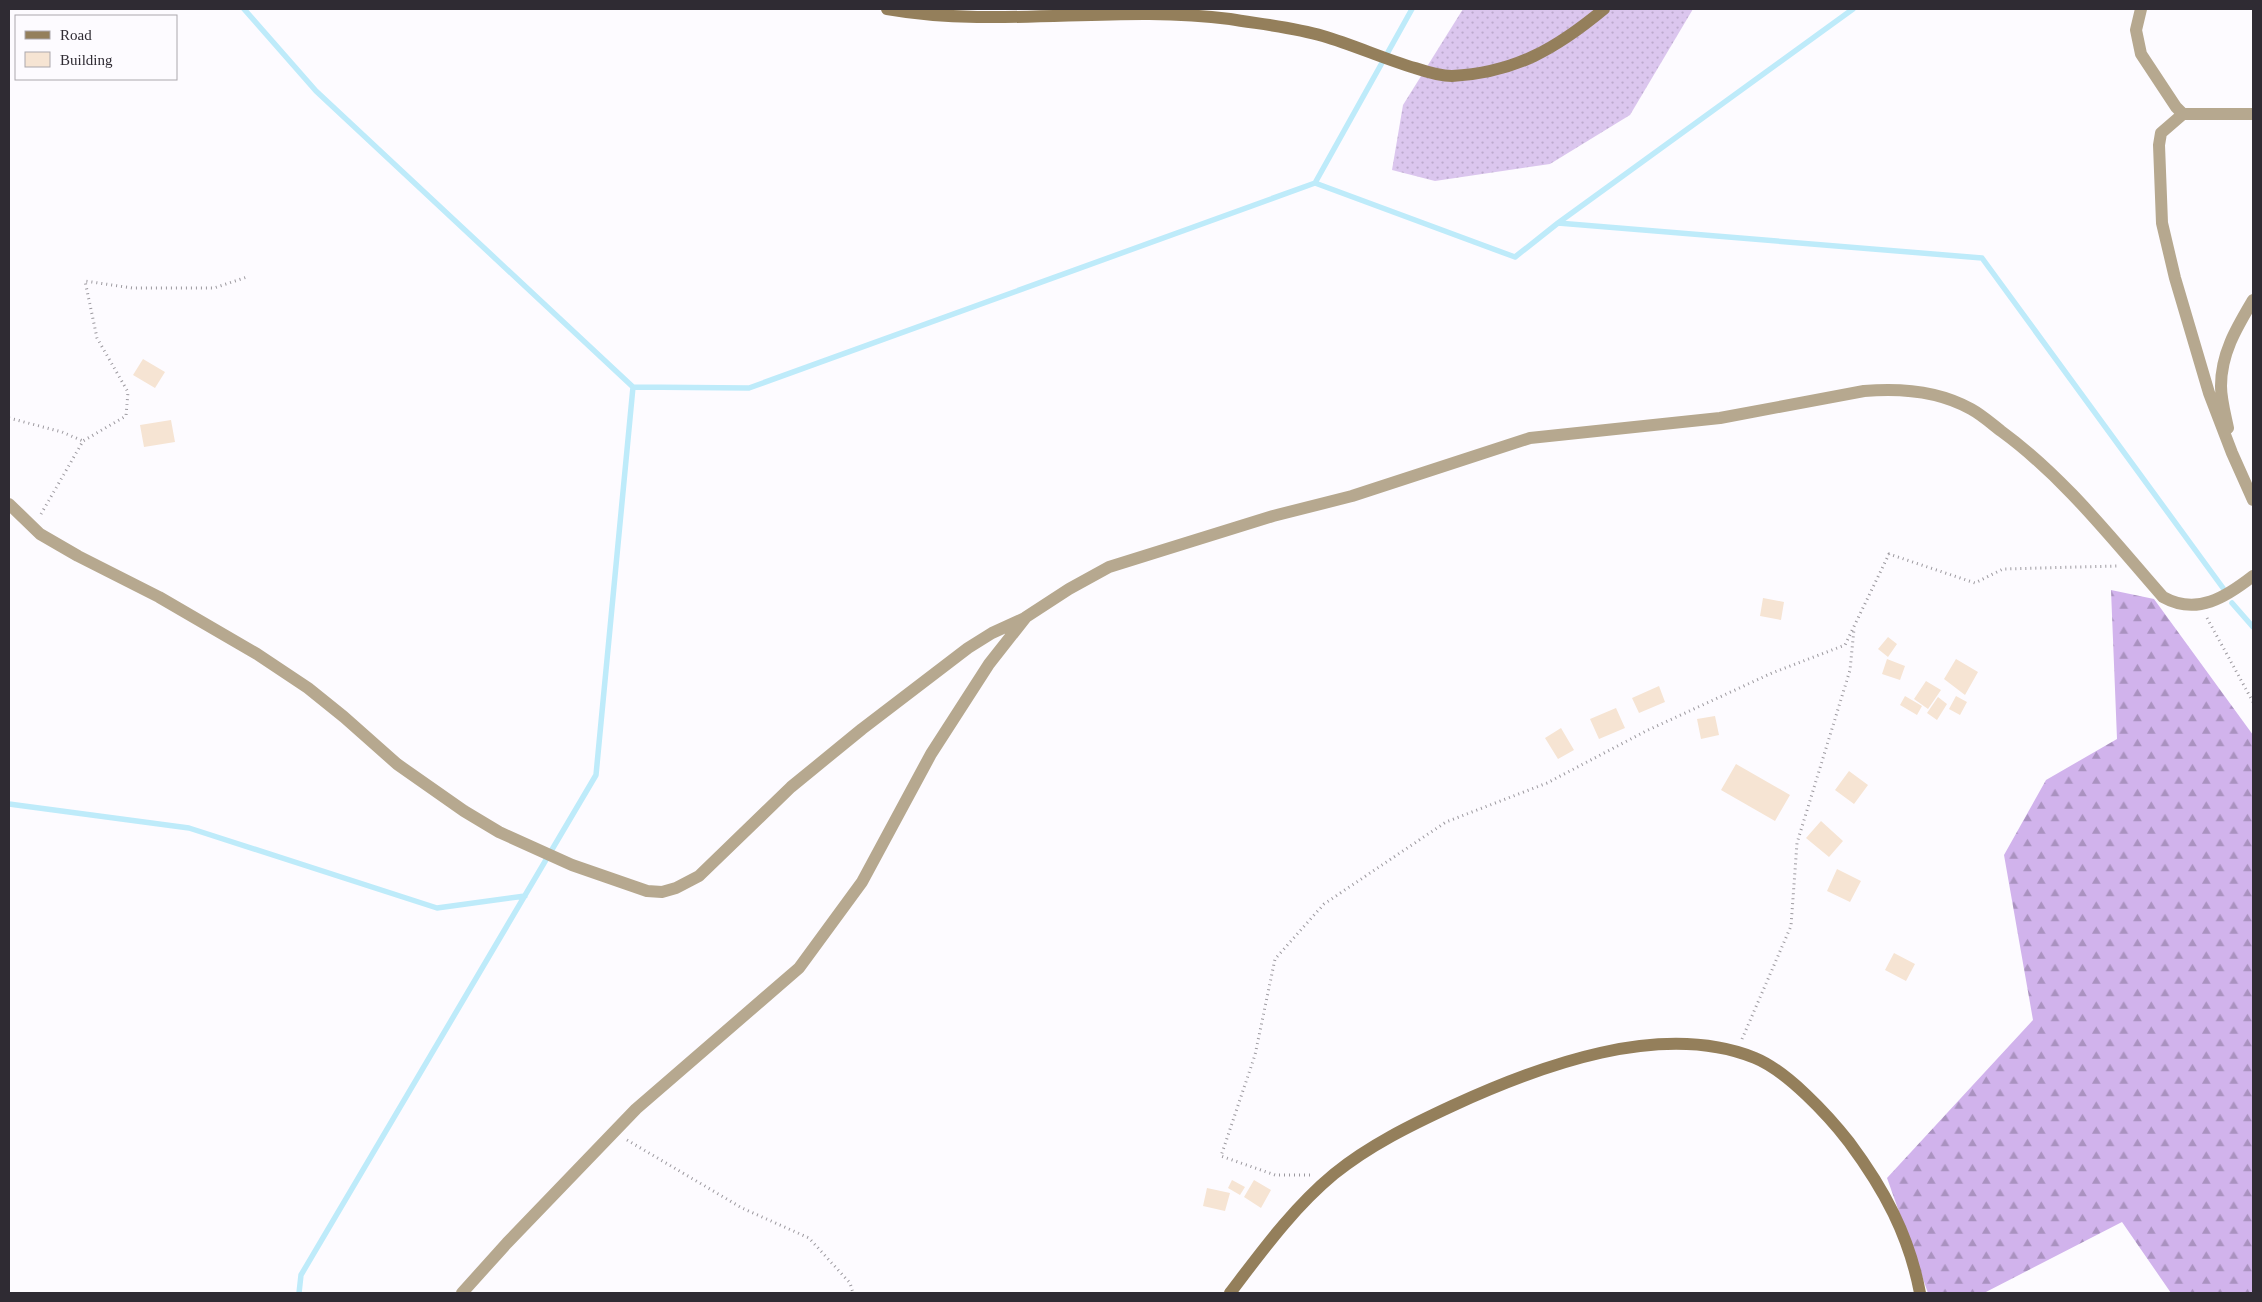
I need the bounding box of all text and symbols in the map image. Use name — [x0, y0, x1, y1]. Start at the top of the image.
legend — [15, 15, 178, 80]
text: Road — [60, 27, 92, 43]
text: Building — [60, 52, 113, 68]

